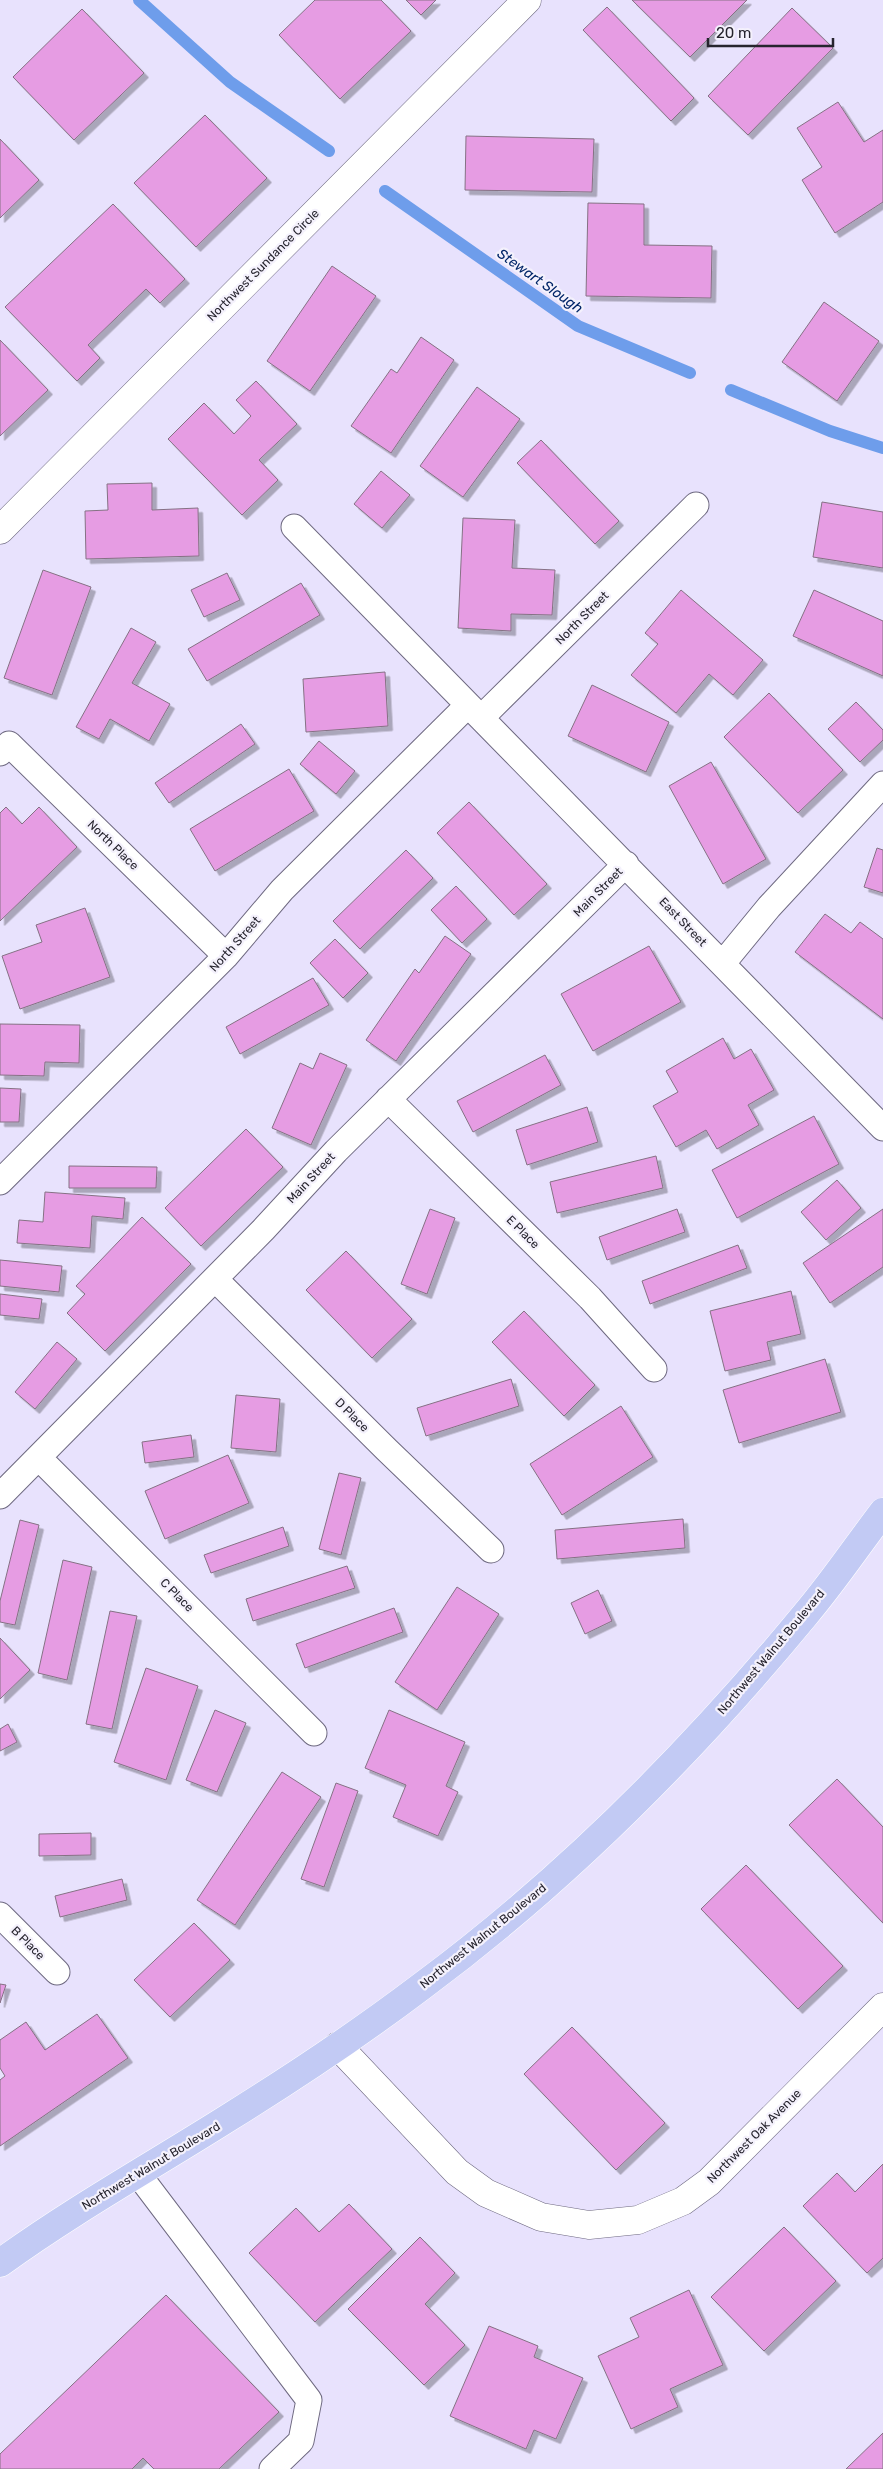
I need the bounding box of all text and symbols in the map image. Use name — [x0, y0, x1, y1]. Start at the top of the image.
scale bar — [708, 15, 833, 47]
text: 20 m — [716, 24, 751, 42]
street label: Northwest Sundance Circle — [204, 206, 322, 324]
water label: Stewart Slough — [494, 245, 586, 317]
street label: North Street — [553, 588, 612, 647]
street label: North Place — [85, 817, 142, 873]
street label: Main Street — [570, 864, 626, 920]
street label: East Street — [656, 895, 710, 949]
street label: North Street — [207, 913, 264, 974]
street label: Main Street — [284, 1150, 338, 1206]
street label: E Place — [504, 1213, 543, 1252]
street label: D Place — [332, 1395, 372, 1435]
street label: C Place — [157, 1575, 197, 1615]
street label: Northwest Walnut Boulevard — [715, 1587, 827, 1717]
street label: Northwest Walnut Boulevard — [417, 1881, 549, 1991]
street label: B Place — [8, 1923, 48, 1963]
street label: Northwest Oak Avenue — [704, 2086, 804, 2186]
street label: Northwest Walnut Boulevard — [79, 2119, 223, 2213]

